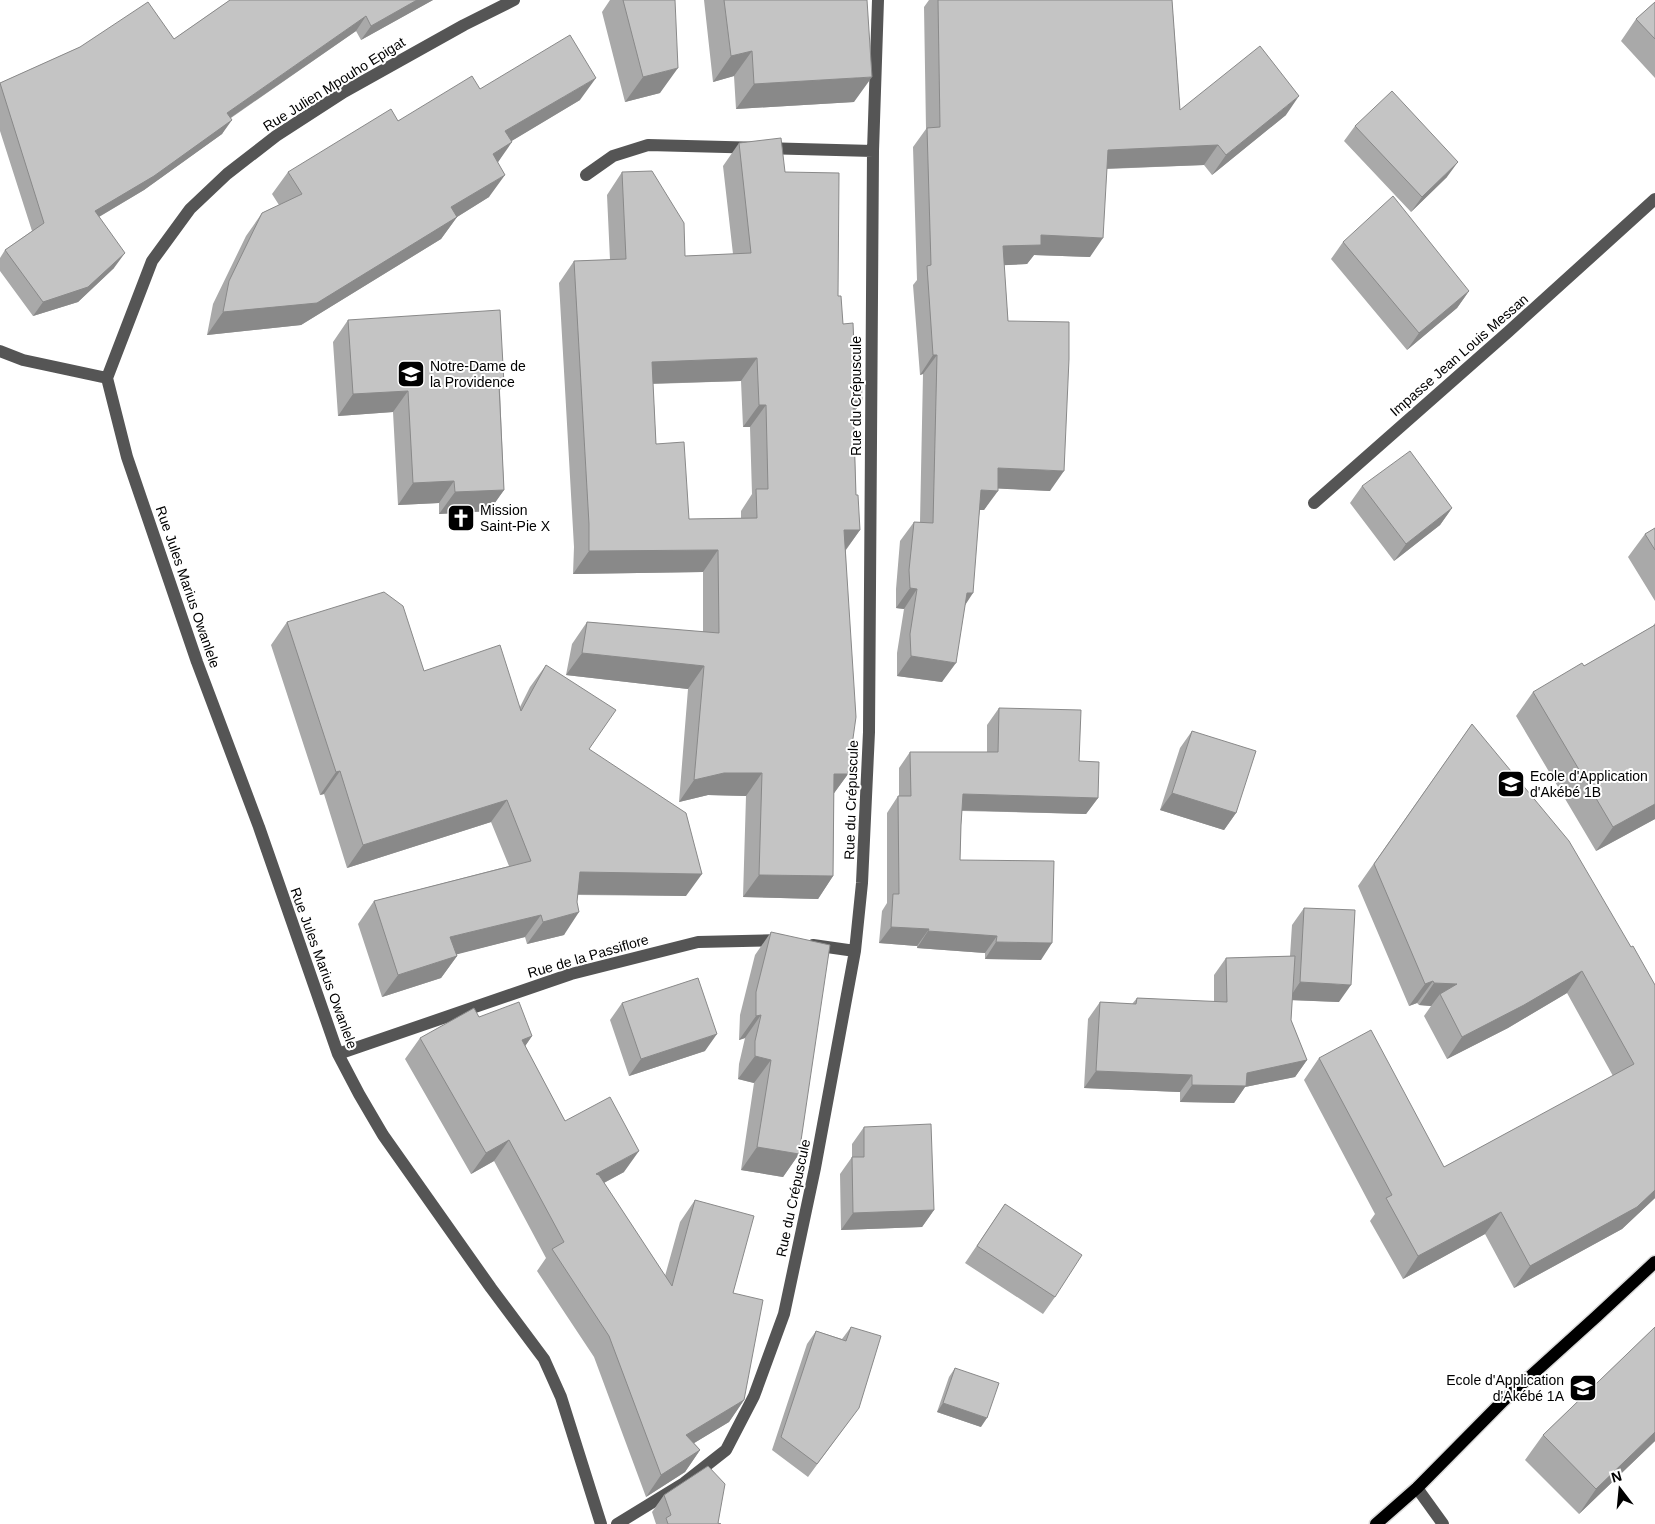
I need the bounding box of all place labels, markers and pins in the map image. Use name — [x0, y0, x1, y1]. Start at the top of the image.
place label: Notre-Dame de la Providence — [430, 358, 526, 390]
school or university icon: Notre-Dame de la Providence — [396, 359, 426, 389]
place label: Mission Saint-Pie X — [480, 502, 551, 534]
church icon: Mission Saint-Pie X — [446, 503, 476, 533]
place label: Ecole d'Application d'Akébé 1B — [1530, 768, 1648, 800]
school or university icon: Ecole d'Application d'Akébé 1B — [1496, 769, 1526, 799]
place label: Ecole d'Application d'Akébé 1A — [1446, 1372, 1565, 1404]
school or university icon: Ecole d'Application d'Akébé 1A — [1568, 1373, 1598, 1403]

